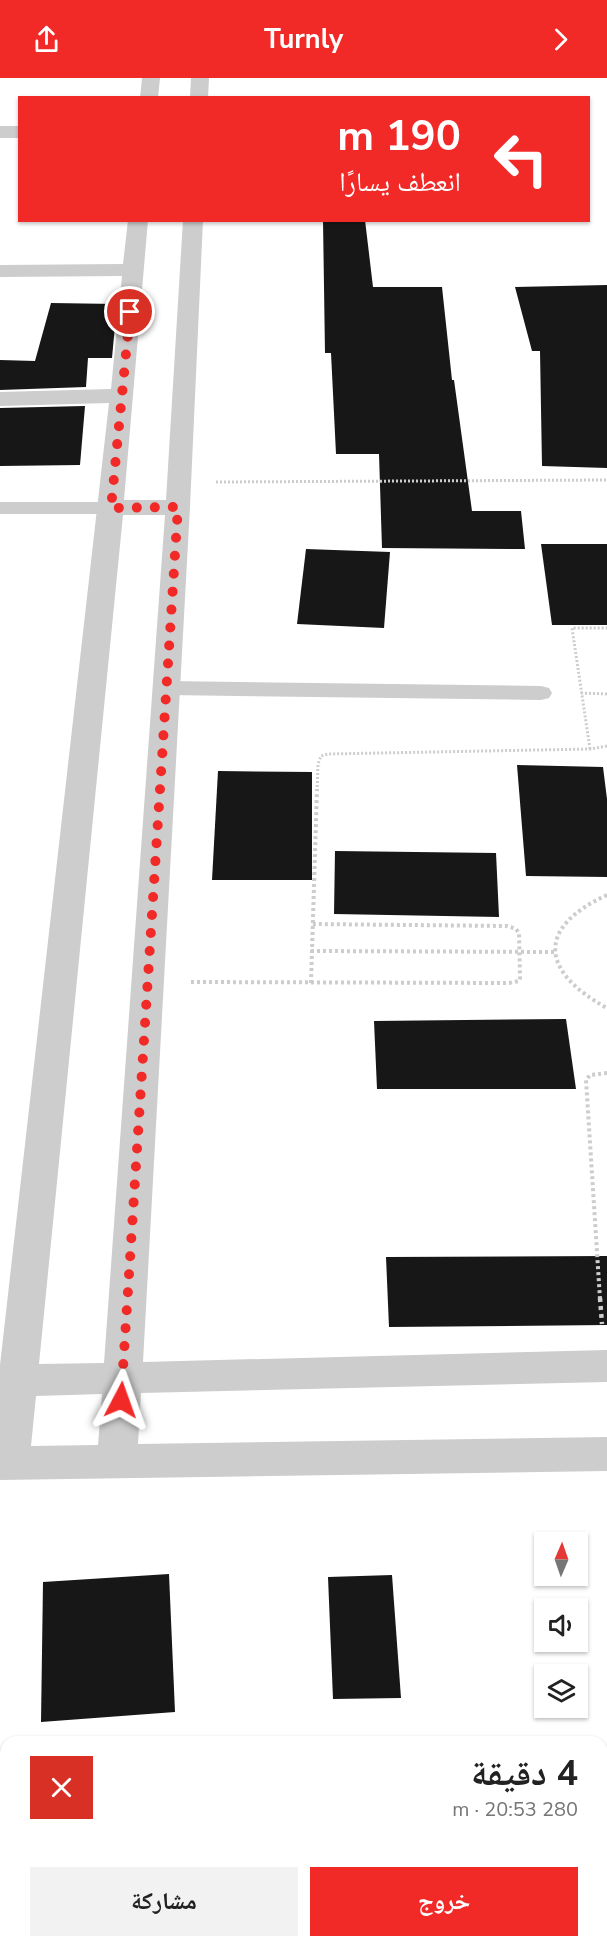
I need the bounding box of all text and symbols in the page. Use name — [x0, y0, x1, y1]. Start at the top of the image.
text: Turnly — [264, 21, 343, 58]
icon: share — [30, 23, 63, 56]
icon: forward — [544, 23, 577, 56]
text: 190 m — [337, 108, 461, 165]
icon: left — [482, 120, 560, 198]
text: انعطف يسارًا — [339, 164, 461, 201]
pin — [104, 286, 155, 337]
icon: arrive — [113, 295, 146, 328]
position arrow — [89, 1368, 153, 1432]
north arrow — [534, 1532, 588, 1586]
map controls — [534, 1532, 588, 1718]
button: sound — [534, 1598, 588, 1652]
button: layers — [534, 1664, 588, 1718]
text: 4 دقيقة — [471, 1749, 578, 1798]
button: close — [30, 1756, 93, 1819]
text: 280 m · 20:53 — [452, 1796, 578, 1823]
button: مشاركة — [30, 1867, 298, 1936]
button: خروج — [310, 1867, 578, 1936]

